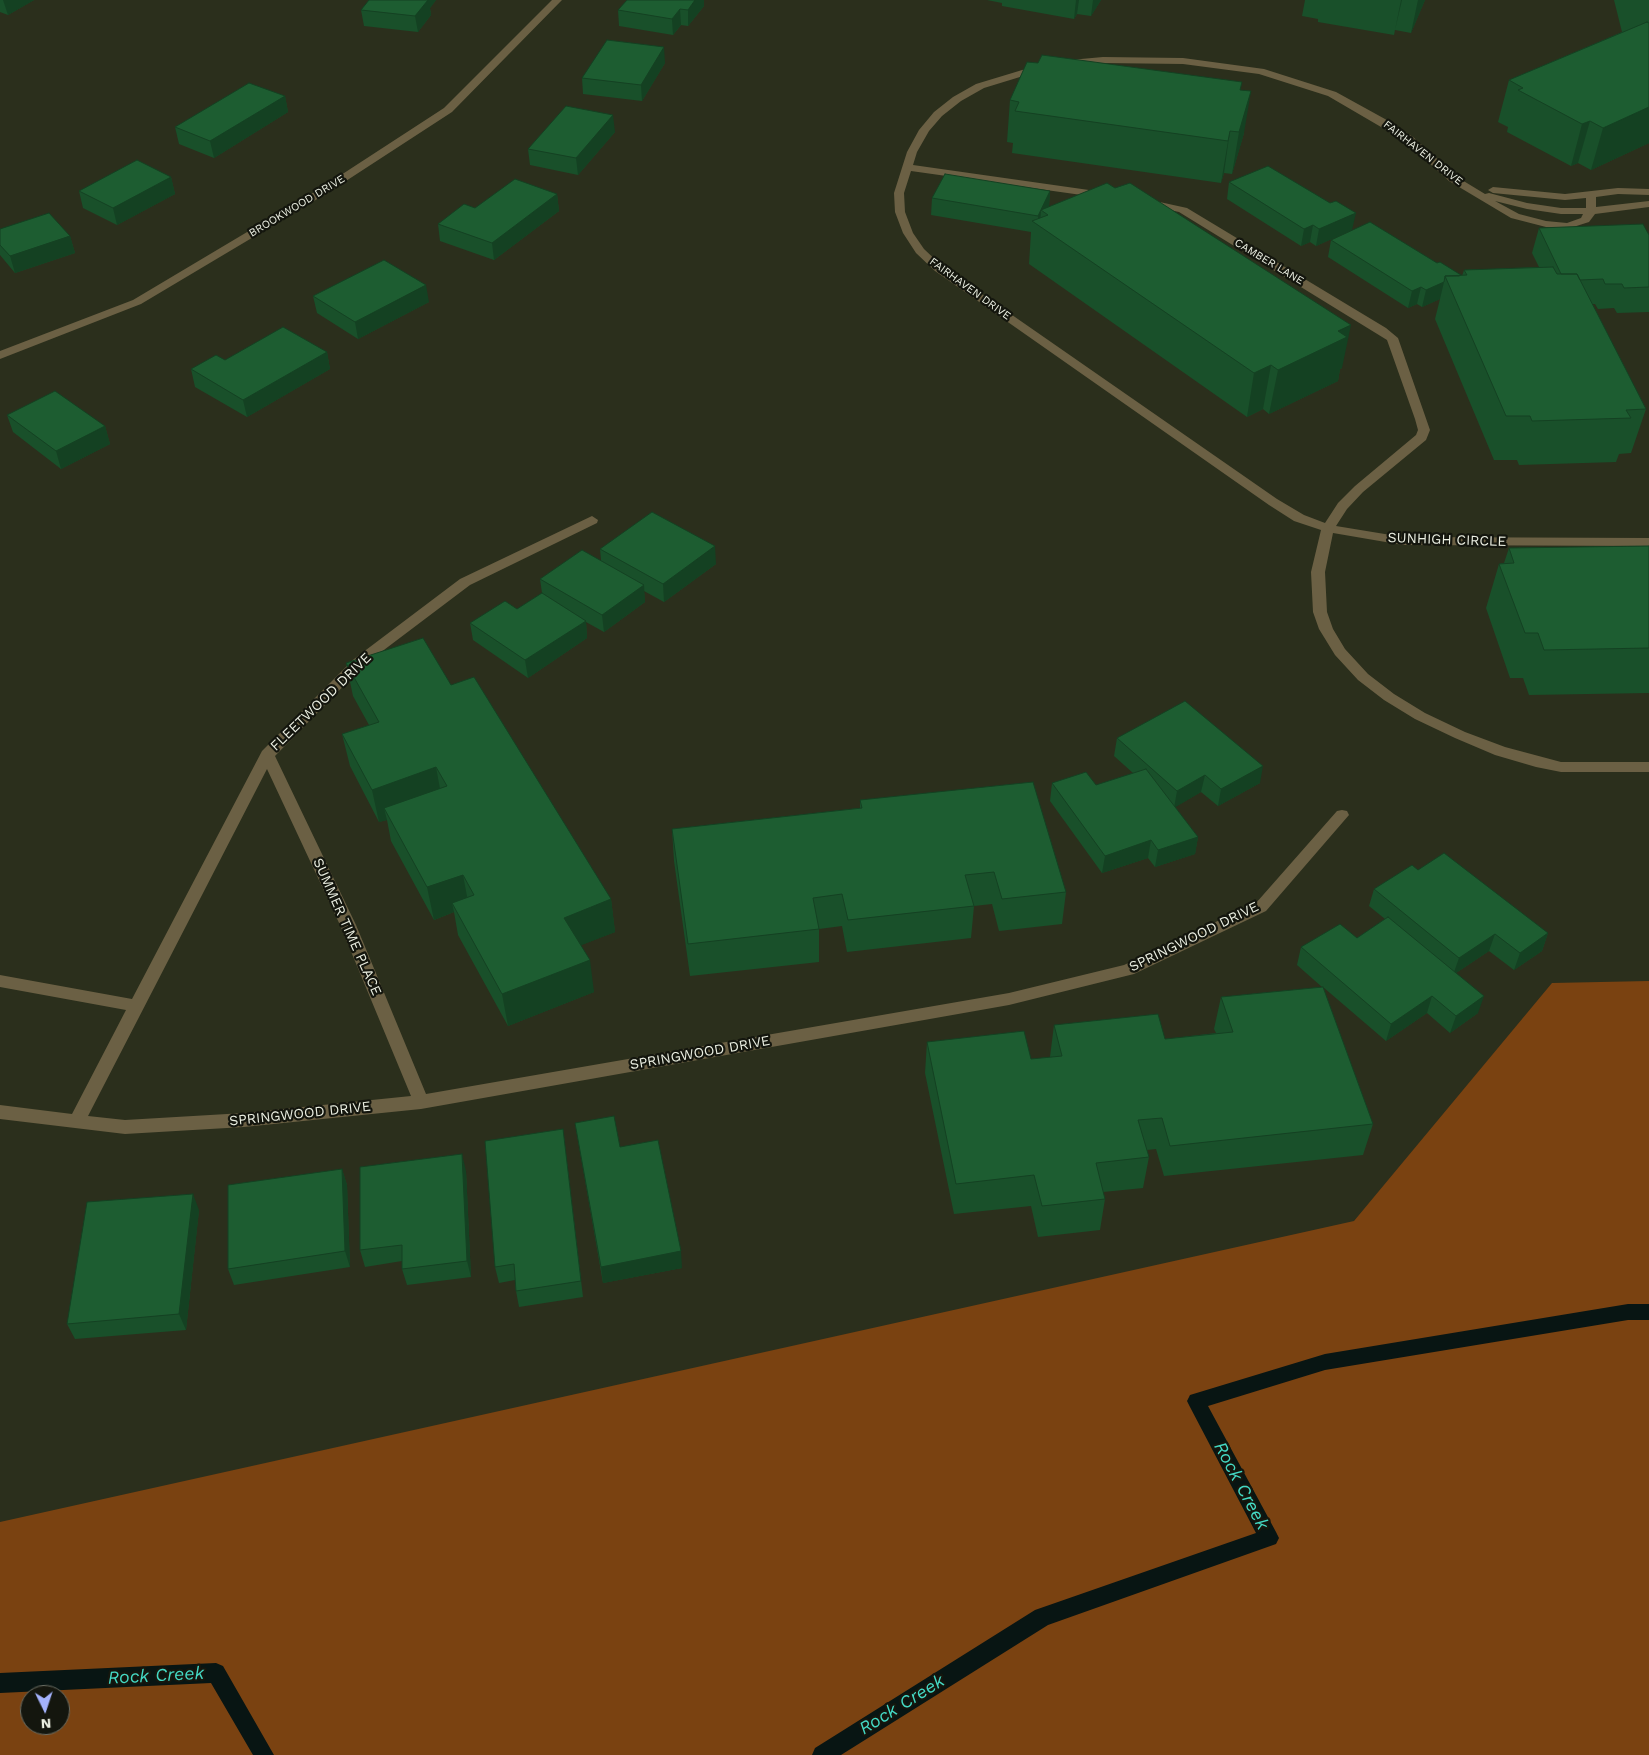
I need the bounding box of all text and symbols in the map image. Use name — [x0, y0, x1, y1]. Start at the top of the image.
street label: FAIRHAVEN DRIVE — [1381, 118, 1465, 188]
street label: BROOKWOOD DRIVE — [247, 172, 347, 240]
street label: CAMBER LANE — [1232, 236, 1306, 288]
street label: FAIRHAVEN DRIVE — [927, 255, 1013, 323]
street label: SUNHIGH CIRCLE — [1387, 530, 1507, 550]
street label: FLEETWOOD DRIVE — [267, 649, 375, 755]
street label: SUMMER TIME PLACE — [309, 856, 385, 998]
street label: SPRINGWOOD DRIVE — [1127, 898, 1261, 976]
street label: SPRINGWOOD DRIVE — [629, 1032, 771, 1074]
street label: SPRINGWOOD DRIVE — [229, 1098, 371, 1130]
water label: Rock Creek — [1209, 1438, 1273, 1534]
water label: Rock Creek — [107, 1663, 205, 1689]
water label: Rock Creek — [855, 1670, 949, 1740]
north arrow — [20, 1685, 70, 1735]
text: N — [40, 1716, 52, 1732]

